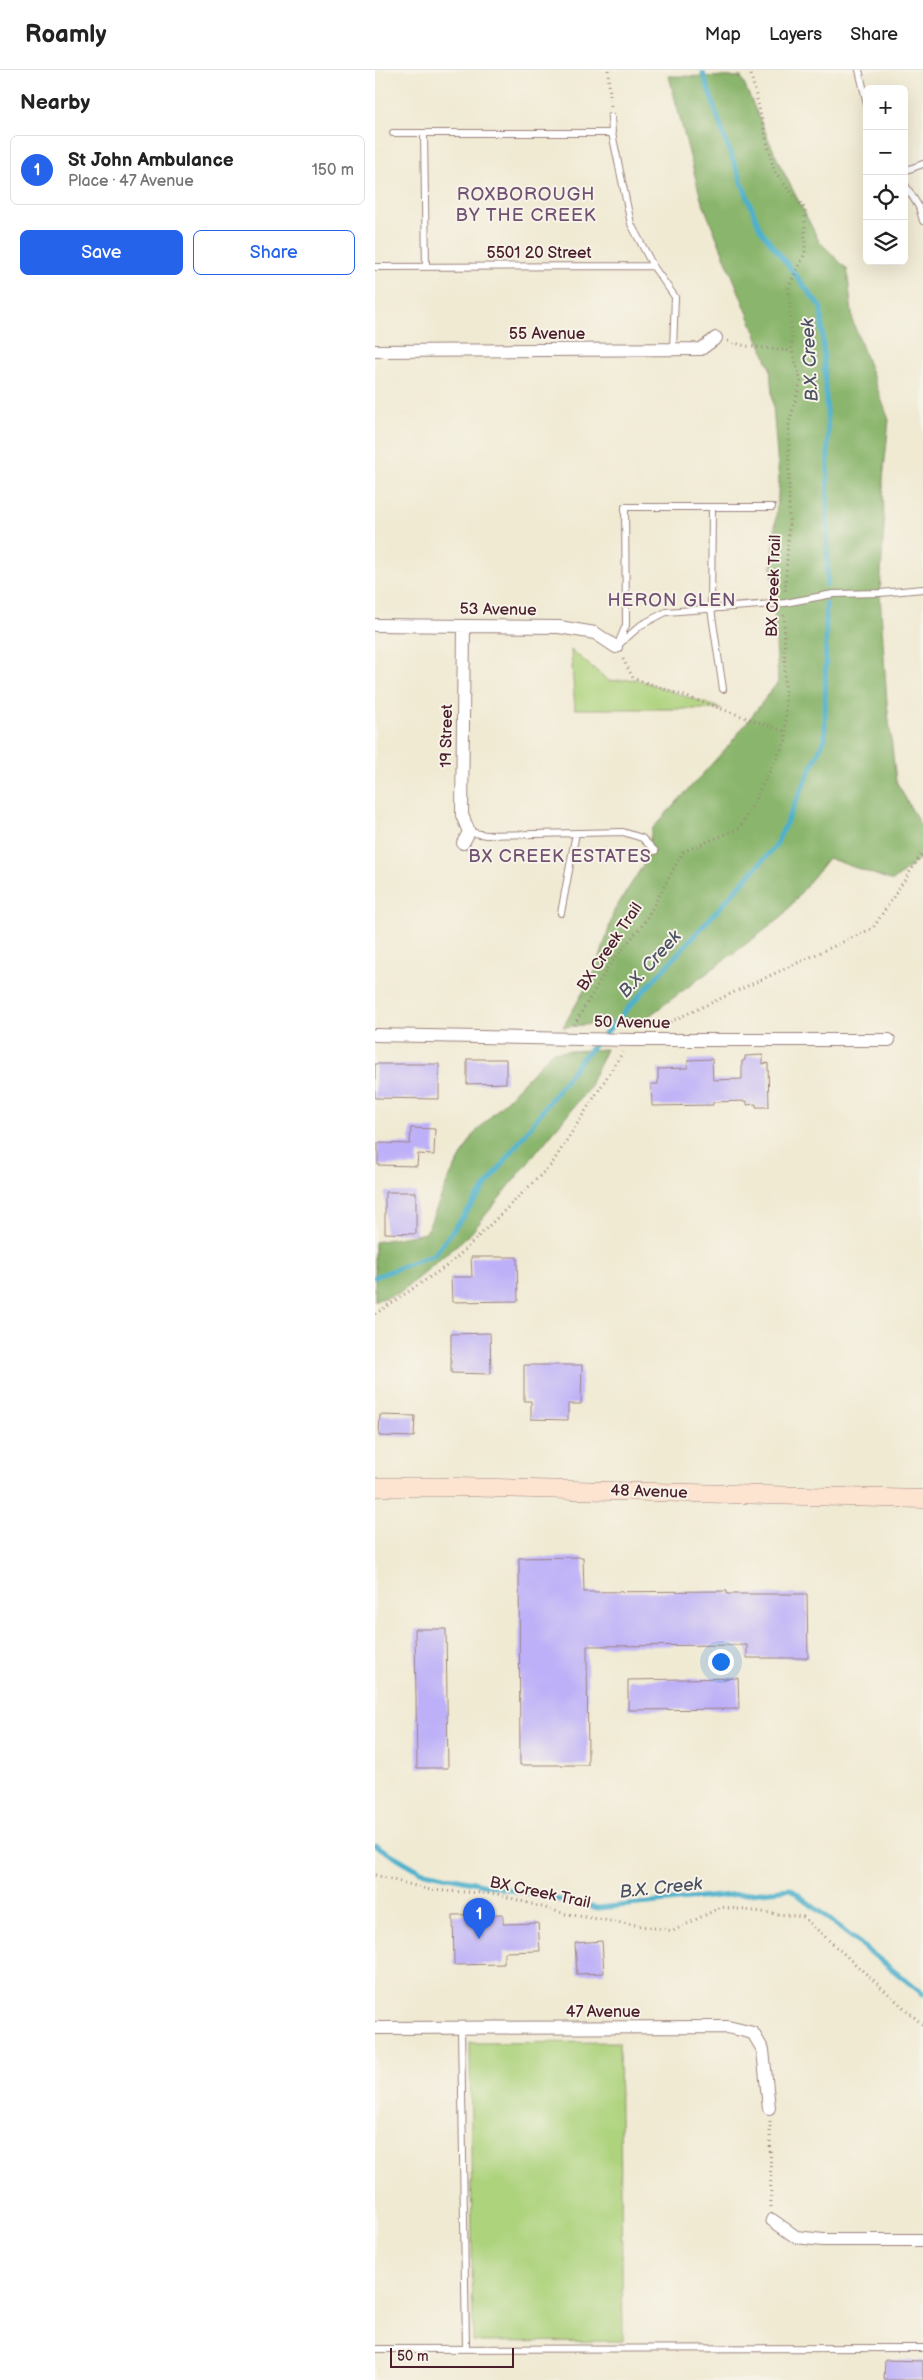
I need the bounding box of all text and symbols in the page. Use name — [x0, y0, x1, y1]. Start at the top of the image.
text: Roamly — [25, 20, 106, 49]
text: Map — [705, 24, 741, 45]
text: Layers — [769, 24, 822, 45]
text: Share — [850, 24, 898, 45]
map controls — [863, 85, 908, 265]
button: + — [863, 85, 908, 130]
text: Nearby — [20, 90, 90, 115]
button: − — [863, 130, 908, 175]
text: St John Ambulance — [68, 149, 234, 172]
text: 1 — [34, 161, 40, 180]
text: 150 m — [312, 161, 354, 180]
text: Place · 47 Avenue — [68, 172, 194, 191]
button: locate — [863, 175, 908, 220]
district label: ROXBOROUGH BY THE CREEK — [456, 184, 596, 226]
button: layers — [863, 220, 908, 265]
button: Save — [20, 230, 183, 275]
button: Share — [193, 230, 355, 275]
street label: 5501 20 Street — [486, 244, 592, 263]
water label: B.X. Creek — [797, 317, 823, 402]
street label: 55 Avenue — [509, 325, 586, 344]
street label: BX Creek Trail — [763, 534, 785, 638]
district label: HERON GLEN — [607, 590, 737, 611]
street label: 53 Avenue — [459, 600, 537, 620]
street label: 19 Street — [437, 704, 457, 768]
district label: BX CREEK ESTATES — [468, 846, 652, 867]
street label: BX Creek Trail — [573, 899, 647, 995]
water label: B.X. Creek — [614, 925, 686, 1002]
street label: 50 Avenue — [594, 1013, 671, 1033]
street label: 48 Avenue — [610, 1481, 688, 1503]
your location — [708, 1649, 734, 1675]
street label: BX Creek Trail — [488, 1873, 592, 1913]
water label: B.X. Creek — [619, 1873, 705, 1903]
pin: 1 — [463, 1898, 495, 1939]
street label: 47 Avenue — [566, 2003, 641, 2022]
scale bar — [390, 2345, 514, 2368]
text: 50 m — [397, 2348, 429, 2365]

